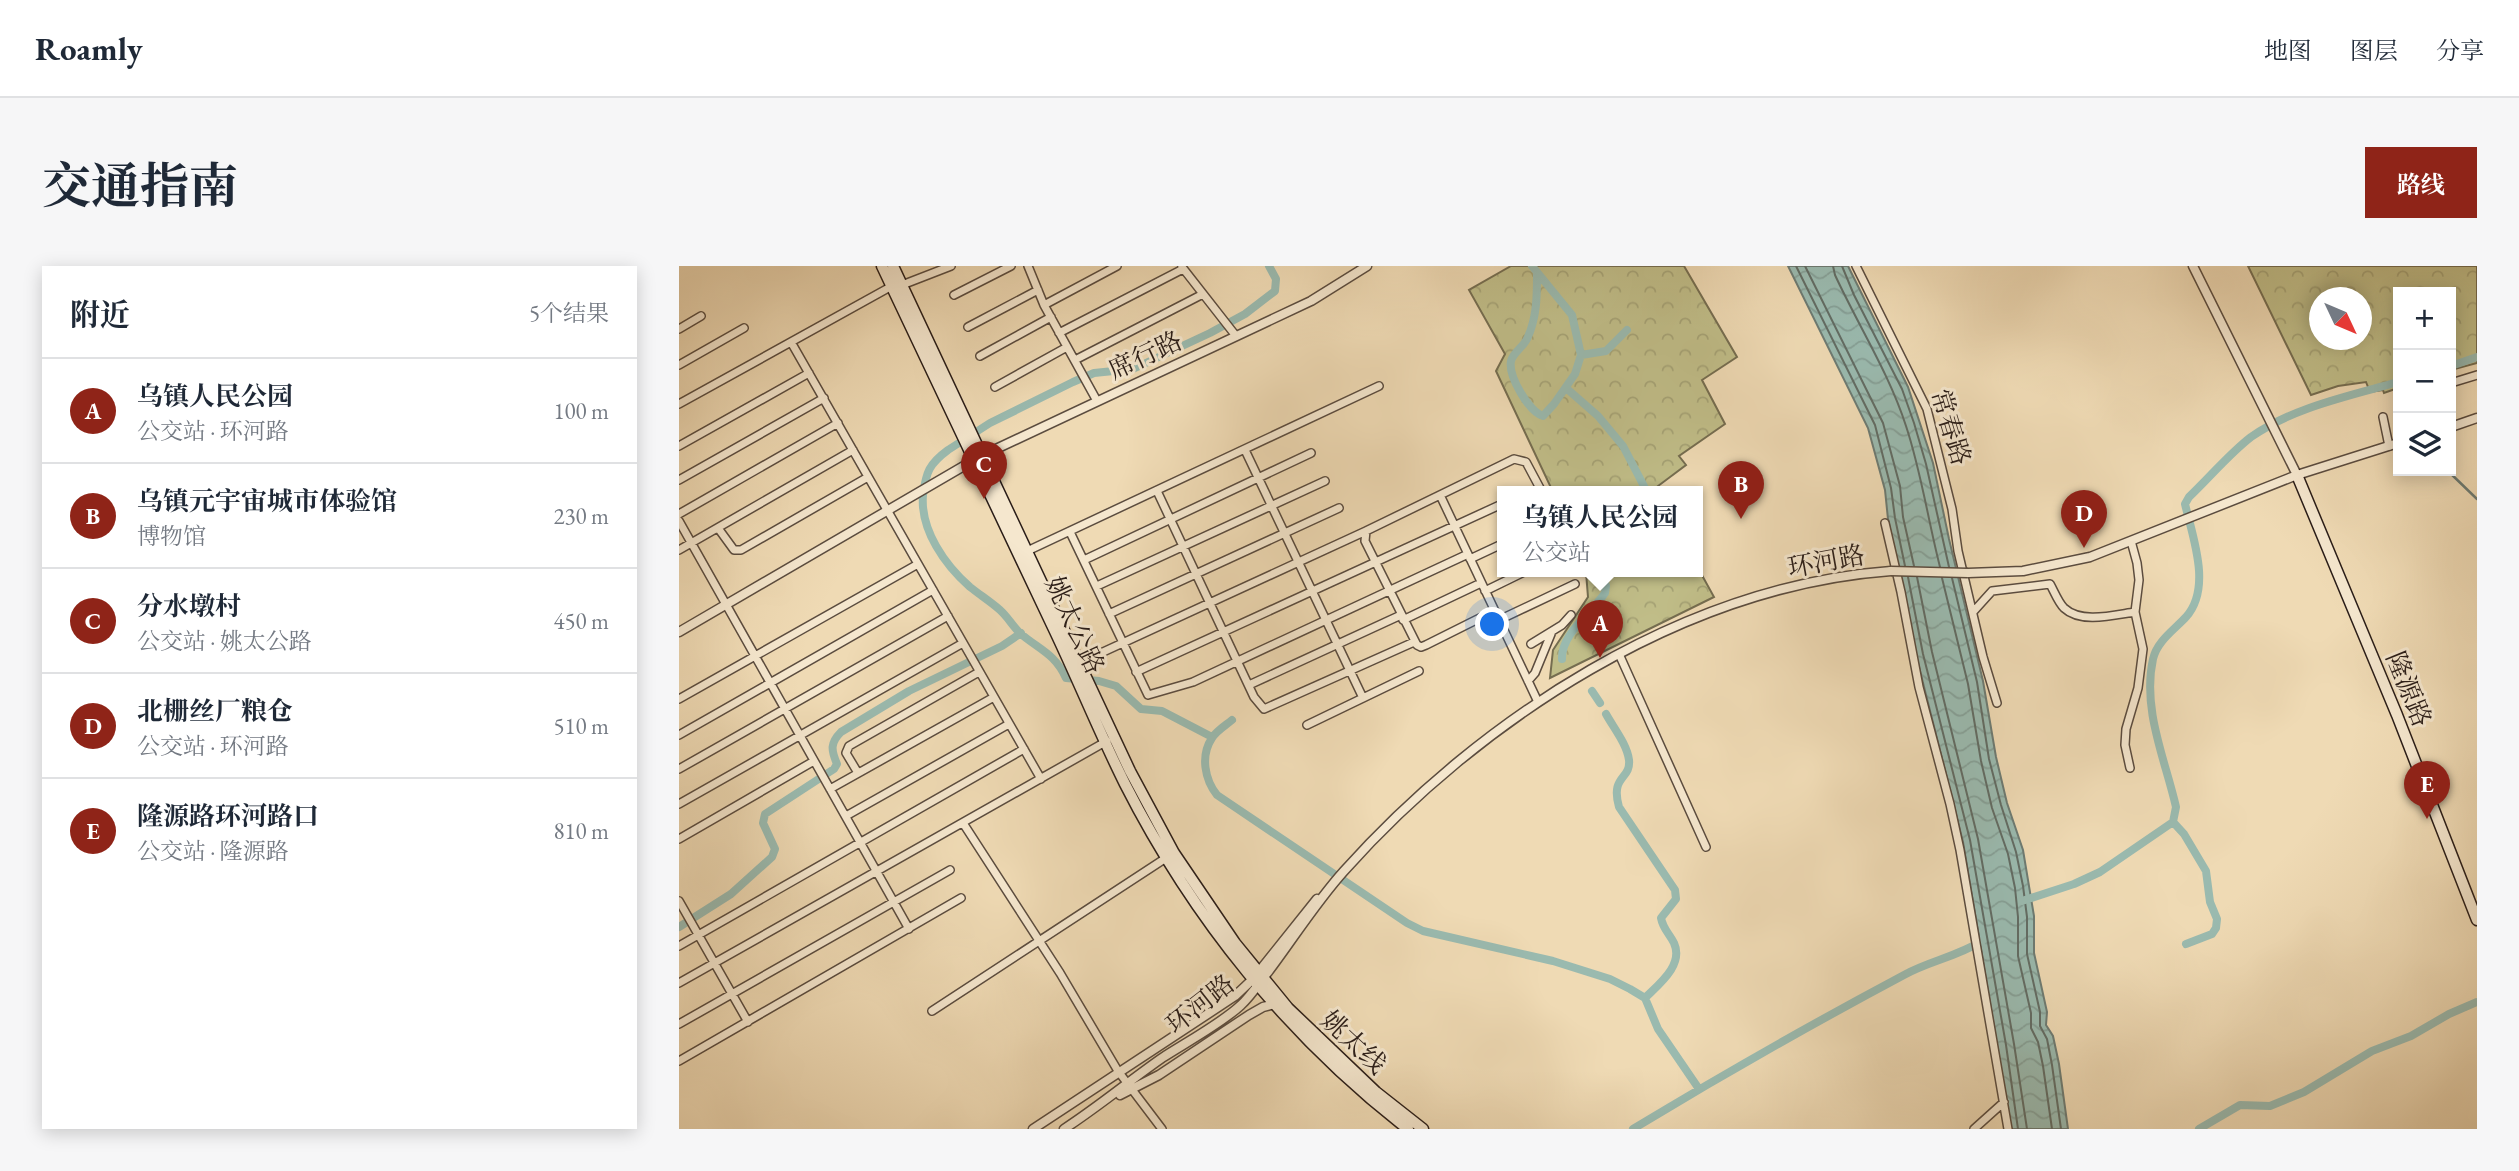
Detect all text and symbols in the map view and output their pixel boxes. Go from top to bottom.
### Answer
text: Roamly [35,27,143,70]
text: 地图 [2264,35,2312,66]
text: 图层 [2350,35,2398,66]
text: 分享 [2436,35,2484,66]
button: 路线 [2365,147,2477,218]
text: 交通指南 [42,154,238,218]
north arrow [2309,287,2372,350]
map controls [2393,287,2456,476]
button: + [2393,287,2456,350]
text: 附近 [70,295,130,334]
text: 5个结果 [529,298,609,328]
street label: 席行路 [1102,323,1188,387]
button: − [2393,350,2456,413]
text: 乌镇人民公园 [137,379,293,413]
street label: 常春路 [1923,385,1979,469]
text: A [85,396,101,426]
text: 100 m [553,396,609,426]
button: layers [2393,413,2456,476]
text: 公交站 · 环河路 [137,416,289,446]
pin: C [961,441,1007,499]
pin: B [1718,461,1764,519]
text: 乌镇元宇宙城市体验馆 [137,484,397,518]
popup [1497,486,1703,577]
pin: D [2061,490,2107,548]
text: 乌镇人民公园 [1522,500,1678,534]
text: B [86,501,100,531]
text: 230 m [553,501,609,531]
text: 博物馆 [137,521,206,551]
text: 公交站 [1522,537,1591,567]
street label: 环河路 [1785,537,1867,585]
street label: 姚太公路 [1038,571,1112,679]
text: 分水墩村 [137,589,241,623]
pin: A [1577,600,1623,658]
text: C [85,606,101,636]
text: 450 m [553,606,609,636]
your location [1475,607,1509,641]
text: 公交站 · 姚太公路 [137,626,312,656]
street label: 隆源路 [2379,646,2439,732]
text: 北栅丝厂粮仓 [137,694,293,728]
text: D [84,711,102,741]
text: 510 m [553,711,609,741]
text: 公交站 · 环河路 [137,731,289,761]
pin: E [2404,761,2450,819]
text: 隆源路环河路口 [137,799,319,833]
text: E [86,816,100,846]
text: 810 m [553,816,609,846]
text: 公交站 · 隆源路 [137,836,289,866]
street label: 环河路 [1159,967,1241,1041]
street label: 姚太线 [1314,1003,1394,1081]

